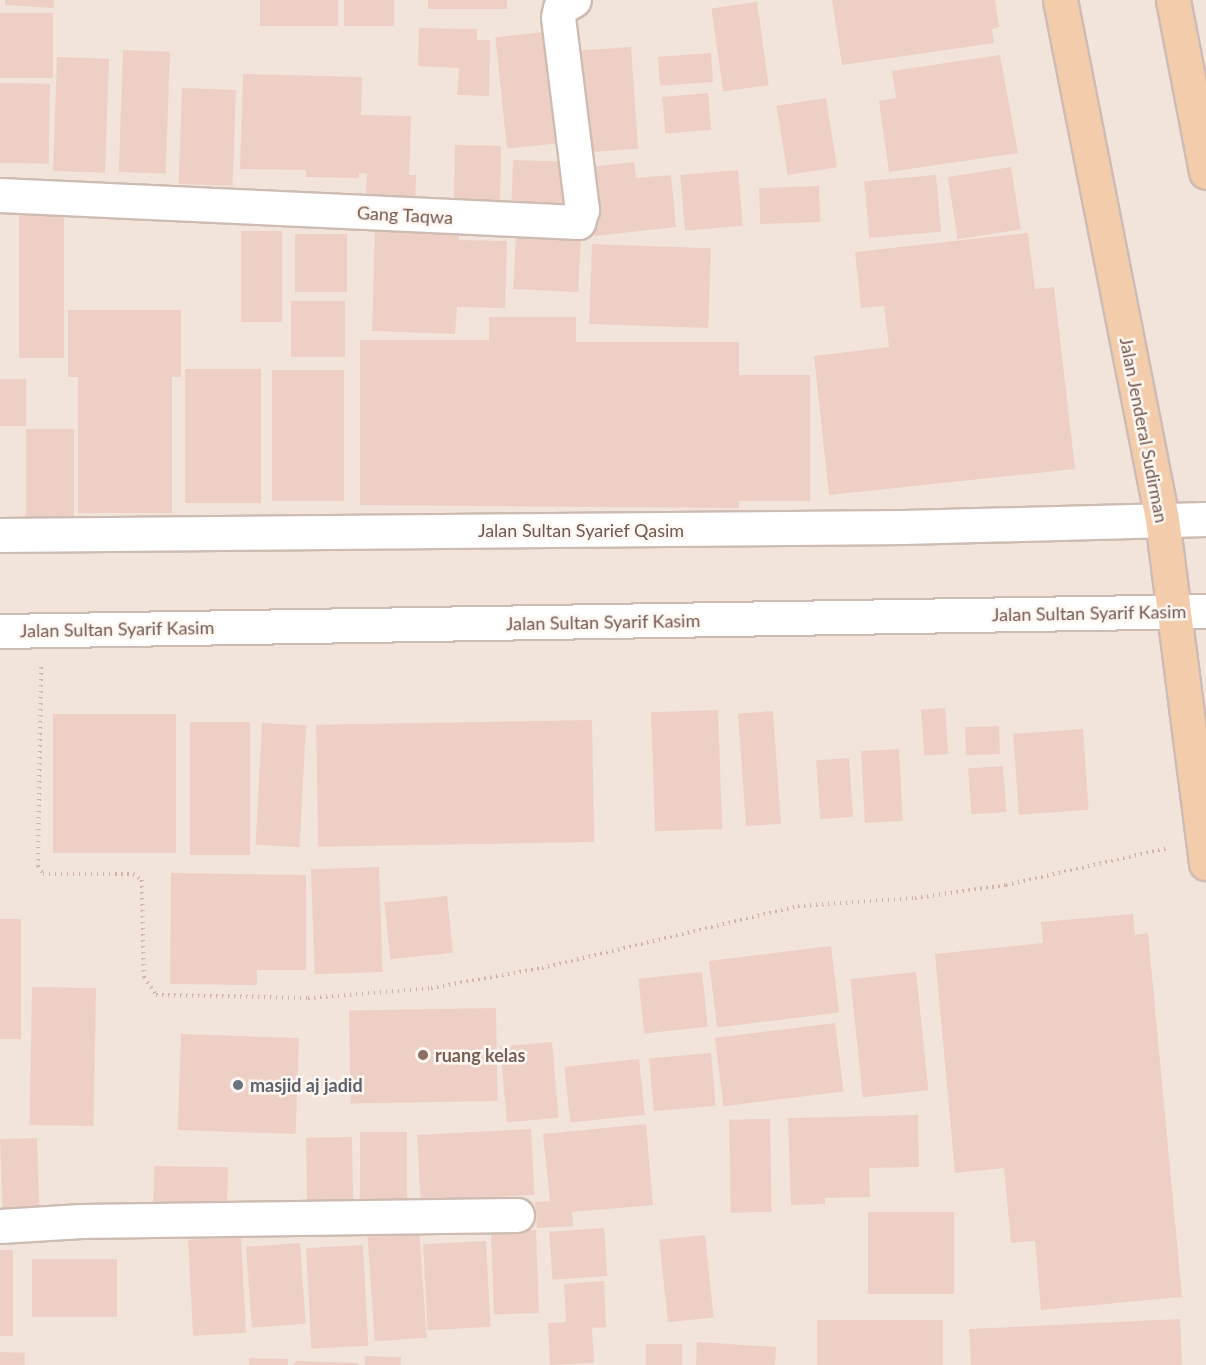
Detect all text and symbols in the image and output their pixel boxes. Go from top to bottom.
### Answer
street label: Gang Taqwa [356,202,454,228]
street label: Jalan Jenderal Sudirman [1115,335,1173,525]
street label: Jalan Sultan Syarief Qasim [478,519,684,541]
street label: Jalan Sultan Syarif Kasim [991,601,1187,625]
street label: Jalan Sultan Syarif Kasim [505,610,701,634]
street label: Jalan Sultan Syarif Kasim [19,617,215,641]
place label: ruang kelas [435,1044,525,1066]
marker: ruang kelas [416,1048,430,1062]
place label: masjid aj jadid [250,1074,363,1096]
marker: masjid aj jadid [231,1078,245,1092]

